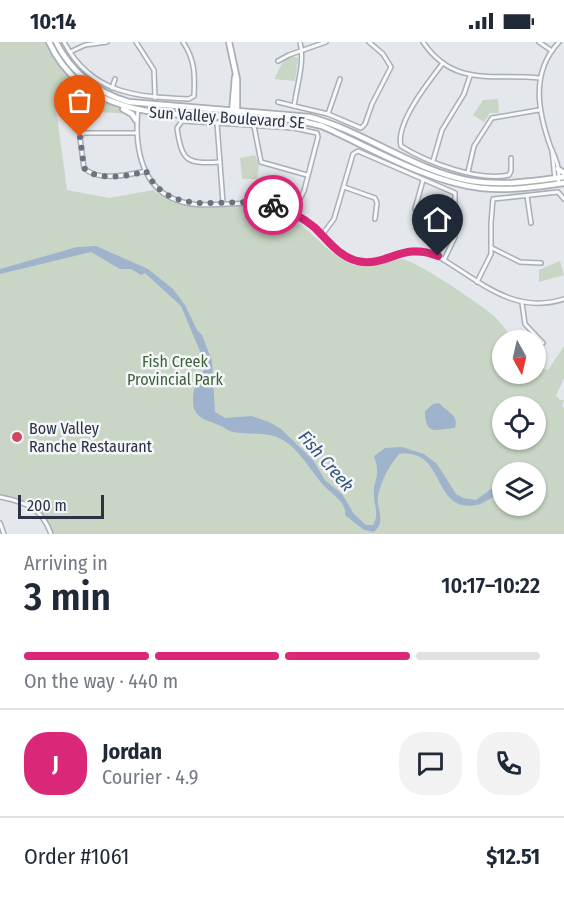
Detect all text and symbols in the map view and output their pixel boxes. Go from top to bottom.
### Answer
text: 10:14 [30,8,76,35]
pin [54,75,105,137]
icon: bag [63,84,96,117]
street label: Sun Valley Boulevard SE [149,103,305,132]
courier [243,175,303,235]
icon: bike [257,189,290,222]
pin [412,194,463,256]
icon: home [421,203,454,236]
north arrow [492,330,546,384]
map controls [492,330,546,516]
park label: Fish Creek Provincial Park [127,352,224,389]
button: locate [492,396,546,450]
place label: Bow Valley Ranche Restaurant [29,419,153,456]
water label: Fish Creek [294,426,358,496]
marker: Bow Valley Ranche Restaurant [10,430,24,444]
button: layers [492,462,546,516]
scale bar [18,492,104,520]
text: 200 m [27,496,67,515]
text: Arriving in [24,551,108,575]
text: 10:17–10:22 [441,572,540,599]
text: 3 min [24,574,111,620]
text: On the way · 440 m [24,669,178,693]
button: chat [399,732,462,795]
button: phone [477,732,540,795]
text: Jordan [102,738,162,765]
text: J [52,750,59,777]
text: Courier · 4.9 [102,765,198,789]
text: Order #1061 [24,843,129,870]
text: $12.51 [486,843,540,870]

